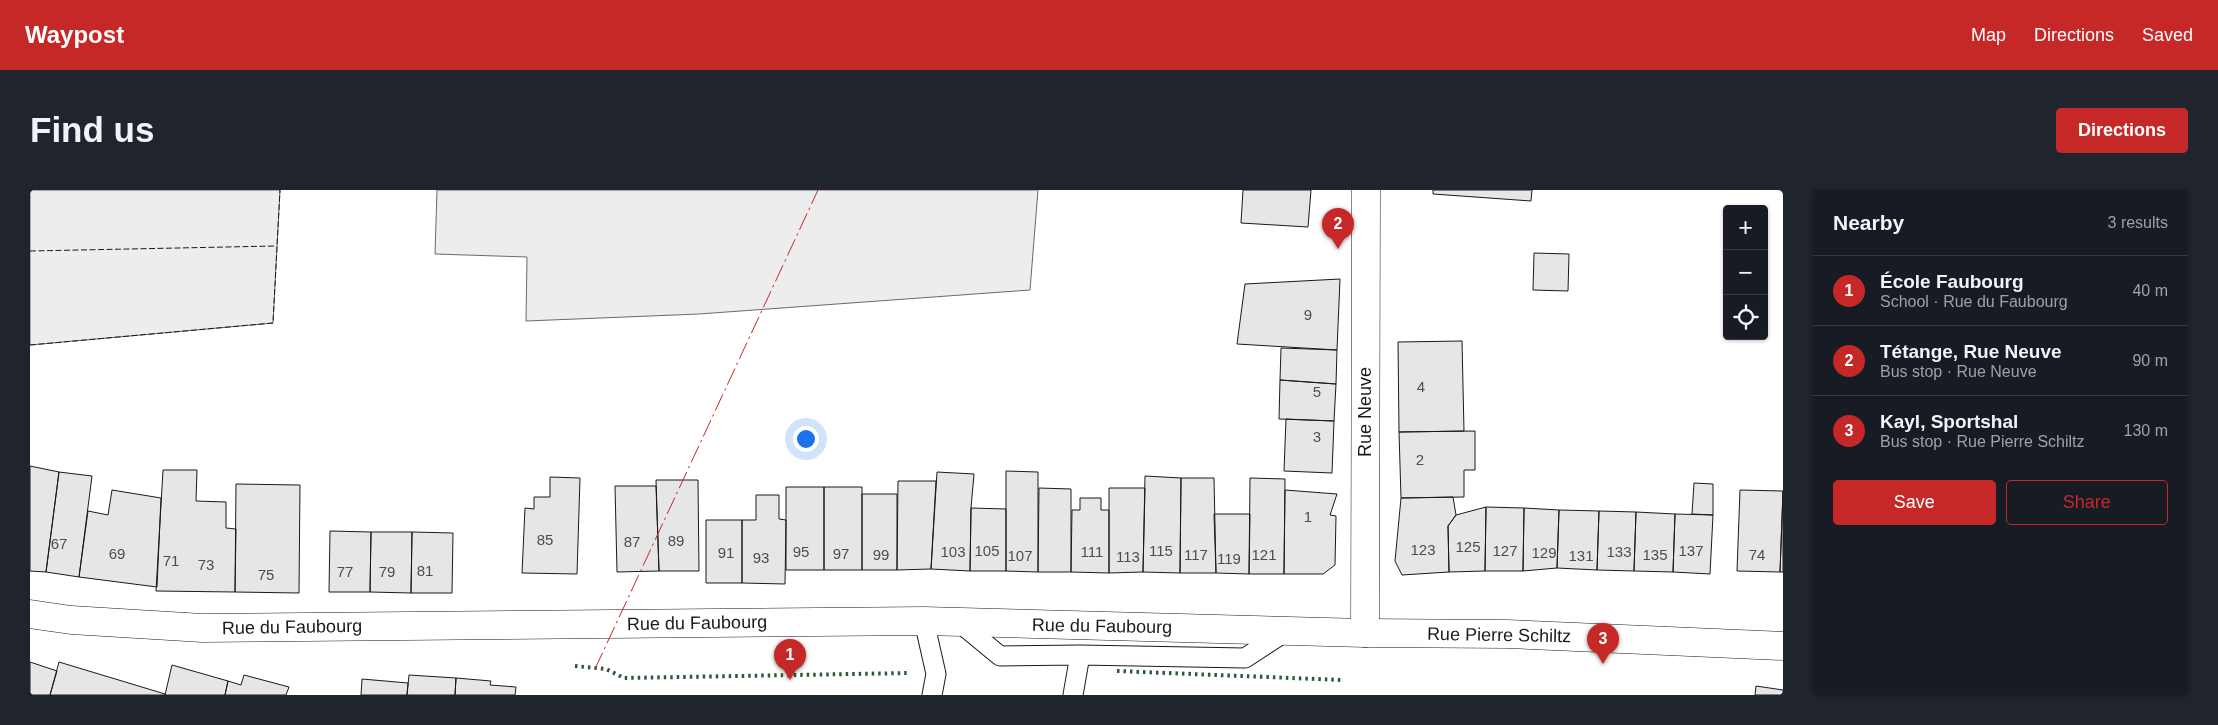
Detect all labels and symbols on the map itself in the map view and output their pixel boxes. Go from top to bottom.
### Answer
pin: 2 [1322,208,1354,249]
house number: 9 [1304,306,1312,323]
street label: Rue Neuve [1355,367,1375,457]
house number: 4 [1417,378,1425,395]
house number: 5 [1313,383,1321,400]
your location [793,426,819,452]
house number: 3 [1313,428,1321,445]
house number: 2 [1416,451,1424,468]
house number: 1 [1304,508,1312,525]
house number: 85 [537,531,553,548]
house number: 89 [668,532,684,549]
house number: 87 [624,533,640,550]
house number: 67 [51,535,67,552]
house number: 125 [1455,538,1481,555]
house number: 123 [1410,541,1436,558]
house number: 105 [974,542,1000,559]
house number: 115 [1149,542,1173,559]
house number: 127 [1492,542,1518,559]
house number: 137 [1678,542,1704,559]
house number: 95 [793,543,809,560]
house number: 103 [940,543,966,560]
house number: 111 [1081,543,1103,560]
house number: 133 [1606,543,1632,560]
house number: 91 [718,544,734,561]
house number: 129 [1531,544,1557,561]
house number: 69 [109,545,125,562]
house number: 97 [833,545,849,562]
house number: 99 [873,546,889,563]
house number: 117 [1184,546,1208,563]
house number: 121 [1251,546,1277,563]
house number: 135 [1642,546,1668,563]
house number: 74 [1749,546,1765,563]
house number: 107 [1007,547,1033,564]
house number: 131 [1568,547,1594,564]
house number: 113 [1116,548,1140,565]
house number: 93 [753,549,769,566]
house number: 119 [1217,550,1241,567]
house number: 71 [163,552,179,569]
house number: 73 [198,556,214,573]
house number: 81 [417,562,433,579]
house number: 77 [337,563,353,580]
house number: 79 [379,563,395,580]
house number: 75 [258,566,274,583]
street label: Rue du Faubourg [627,612,767,634]
street label: Rue du Faubourg [1032,615,1172,637]
street label: Rue du Faubourg [222,616,362,638]
pin: 3 [1587,623,1619,664]
street label: Rue Pierre Schiltz [1427,624,1571,646]
pin: 1 [774,639,806,680]

